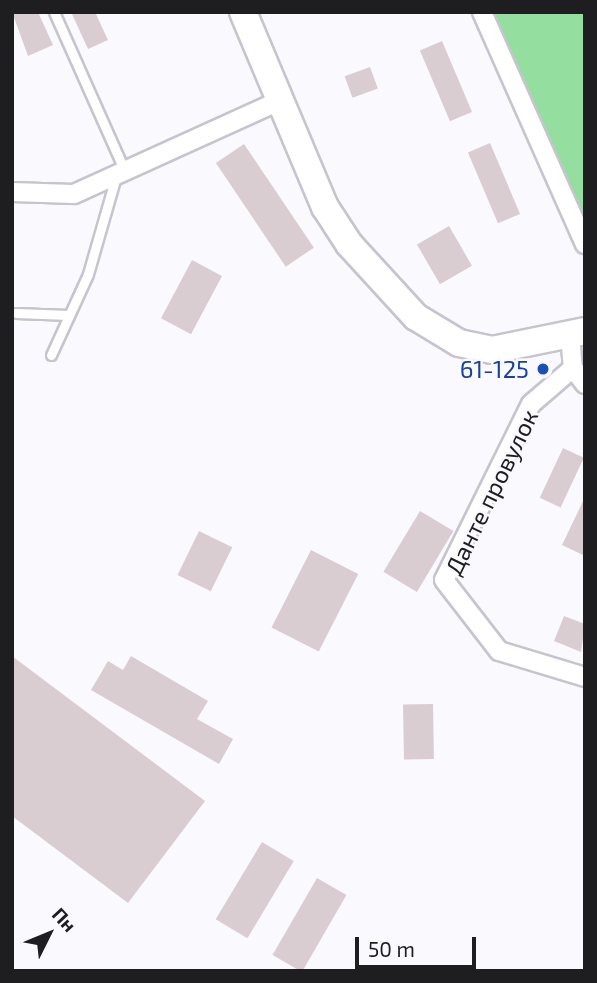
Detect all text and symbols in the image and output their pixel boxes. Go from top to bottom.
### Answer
place label: 61-125 [460,355,529,383]
marker: 61-125 [535,361,551,377]
street label: Данте провулок [439,405,543,579]
north arrow [14,899,84,969]
text: Пн [48,902,82,936]
scale bar [359,923,480,967]
text: 50 m [368,936,415,961]

